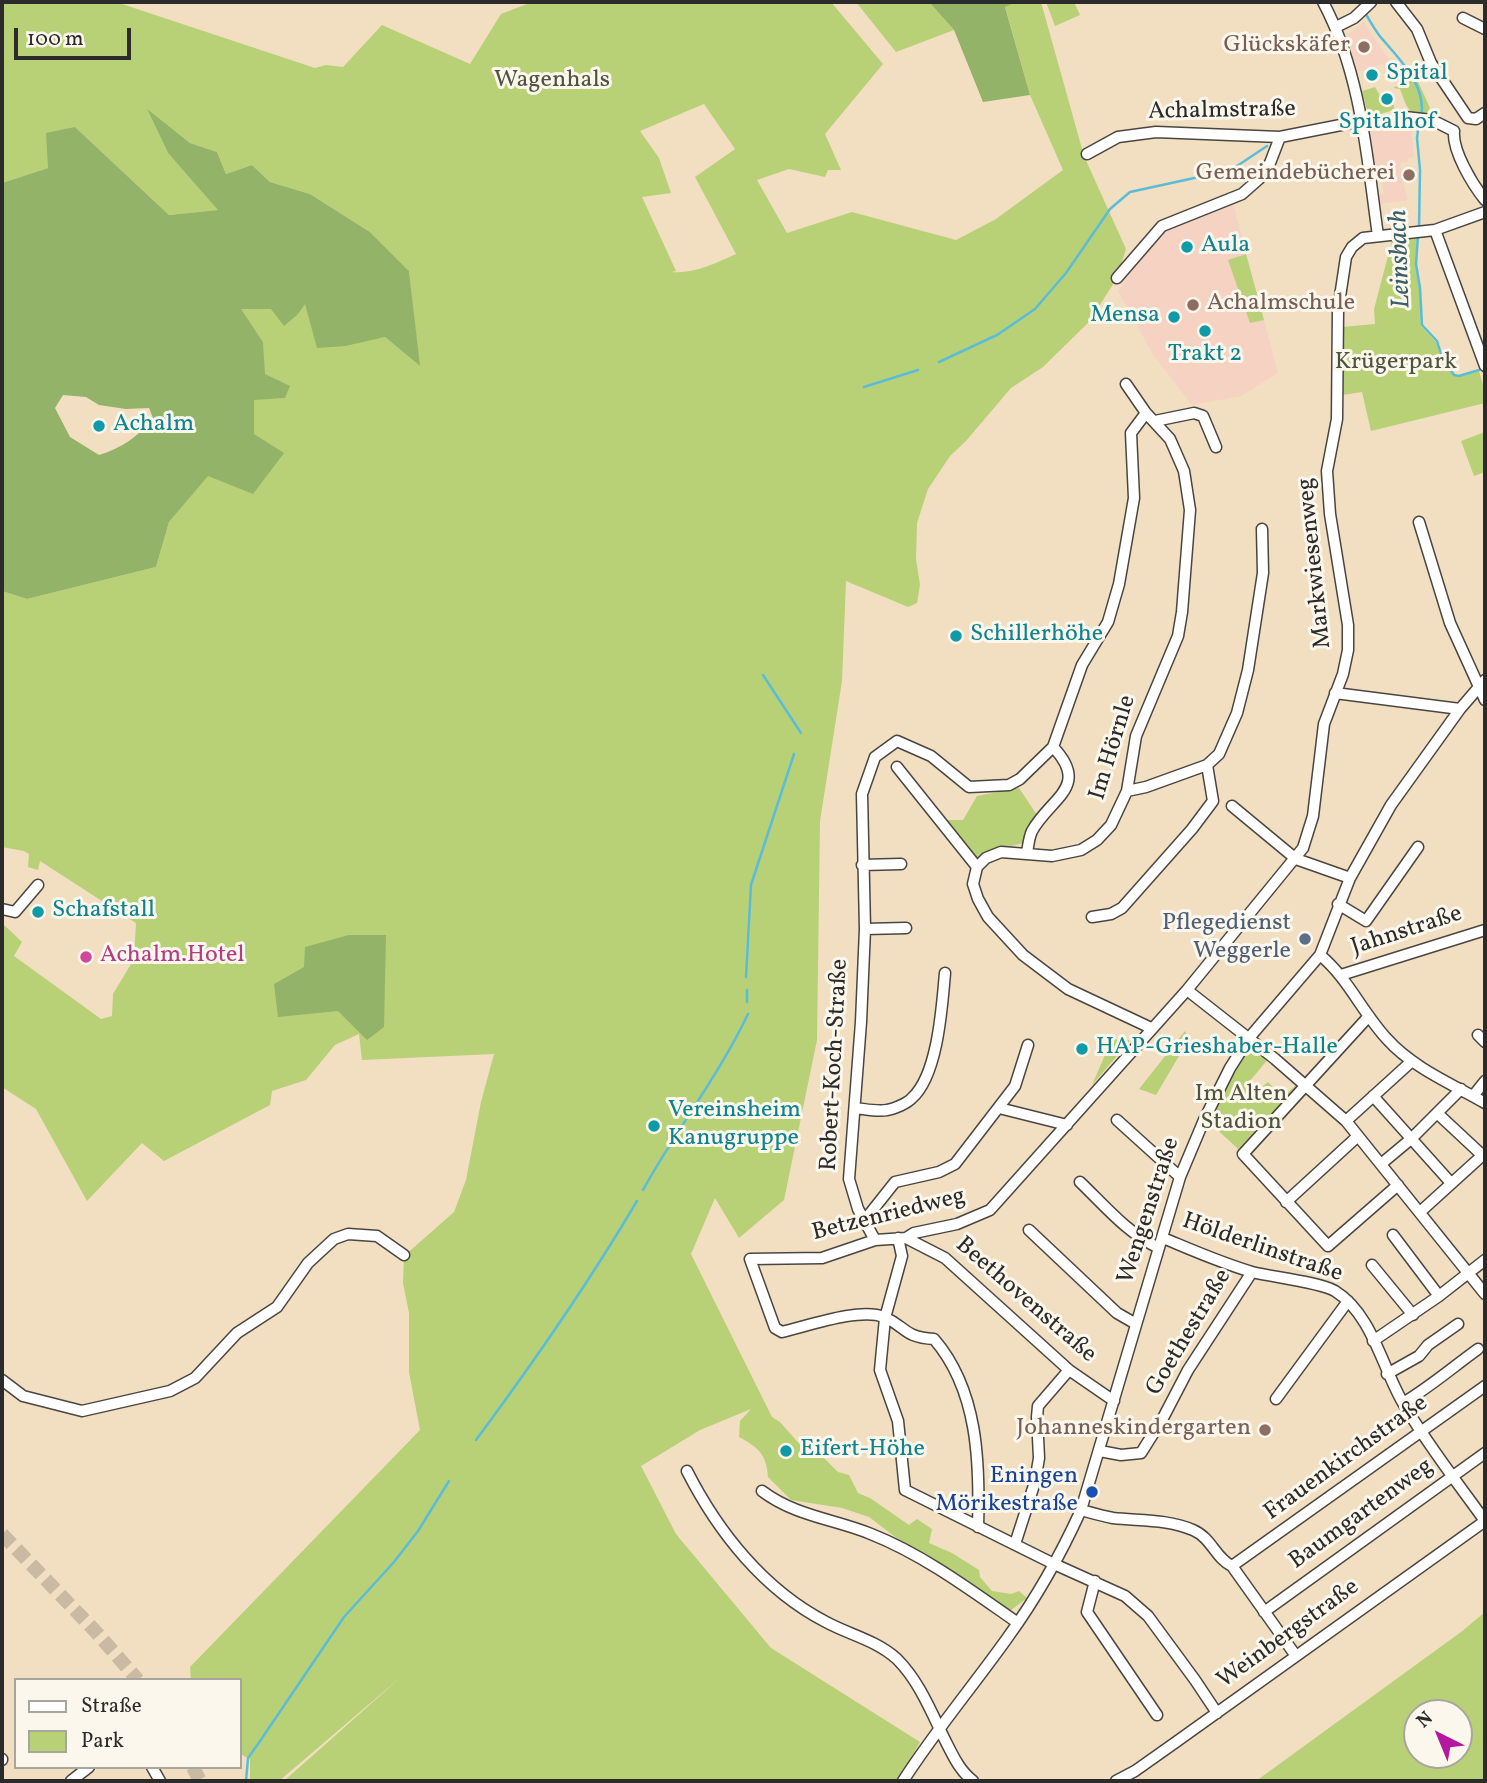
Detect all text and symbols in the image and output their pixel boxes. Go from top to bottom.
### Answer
scale bar [18,14,135,58]
text: 100 m [27,25,84,54]
place label: Glückskäfer [1224,33,1350,61]
marker: Glückskäfer [1356,39,1372,55]
place label: Spital [1386,61,1448,89]
marker: Spital [1364,67,1380,83]
park label: Wagenhals [494,68,610,96]
marker: Spitalhof [1379,91,1395,107]
street label: Achalmstraße [1148,96,1296,128]
place label: Spitalhof [1338,110,1436,138]
place label: Gemeindebücherei [1196,161,1395,189]
marker: Gemeindebücherei [1401,167,1417,183]
water label: Leinsbach [1385,209,1419,309]
place label: Aula [1201,233,1250,261]
marker: Aula [1179,239,1195,255]
place label: Achalmschule [1207,291,1355,319]
marker: Achalmschule [1185,297,1201,313]
place label: Mensa [1090,303,1160,331]
marker: Mensa [1166,309,1182,325]
marker: Trakt 2 [1197,323,1213,339]
place label: Trakt 2 [1168,342,1242,370]
park label: Krügerpark [1335,350,1457,378]
place label: Achalm [113,412,194,440]
marker: Achalm [91,418,107,434]
street label: Markwiesenweg [1293,476,1339,650]
place label: Schillerhöhe [970,622,1103,650]
marker: Schillerhöhe [948,628,964,644]
street label: Im Hörnle [1084,692,1144,804]
place label: Schafstall [52,898,155,926]
street label: Jahnstraße [1348,901,1466,963]
marker: Schafstall [30,904,46,920]
place label: Pflegedienst Weggerle [1162,911,1291,967]
marker: Pflegedienst Weggerle [1297,931,1313,947]
place label: Achalm.Hotel [100,943,244,971]
marker: Achalm.Hotel [78,949,94,965]
street label: Robert-Koch-Straße [816,958,856,1172]
place label: HAP-Grieshaber-Halle [1096,1035,1338,1063]
marker: HAP-Grieshaber-Halle [1074,1041,1090,1057]
park label: Im Alten Stadion [1195,1082,1287,1138]
place label: Vereinsheim Kanugruppe [668,1098,801,1154]
marker: Vereinsheim Kanugruppe [646,1118,662,1134]
street label: Wengenstraße [1113,1134,1187,1288]
street label: Betzenriedweg [810,1183,968,1249]
street label: Hölderlinstraße [1178,1208,1346,1290]
street label: Beethovenstraße [949,1232,1101,1370]
street label: Goethestraße [1141,1265,1239,1401]
street label: Frauenkirchstraße [1260,1390,1434,1528]
place label: Johanneskindergarten [1016,1416,1251,1444]
marker: Johanneskindergarten [1257,1422,1273,1438]
place label: Eifert-Höhe [800,1437,925,1465]
marker: Eifert-Höhe [778,1443,794,1459]
street label: Baumgartenweg [1284,1453,1440,1577]
place label: Eningen Mörikestraße [936,1464,1078,1520]
marker: Eningen Mörikestraße [1084,1484,1100,1500]
street label: Weinbergstraße [1212,1574,1366,1696]
legend [14,1678,242,1769]
text: Straße [81,1692,142,1721]
north arrow [1403,1699,1473,1769]
text: N [1411,1706,1439,1734]
text: Park [81,1727,124,1756]

